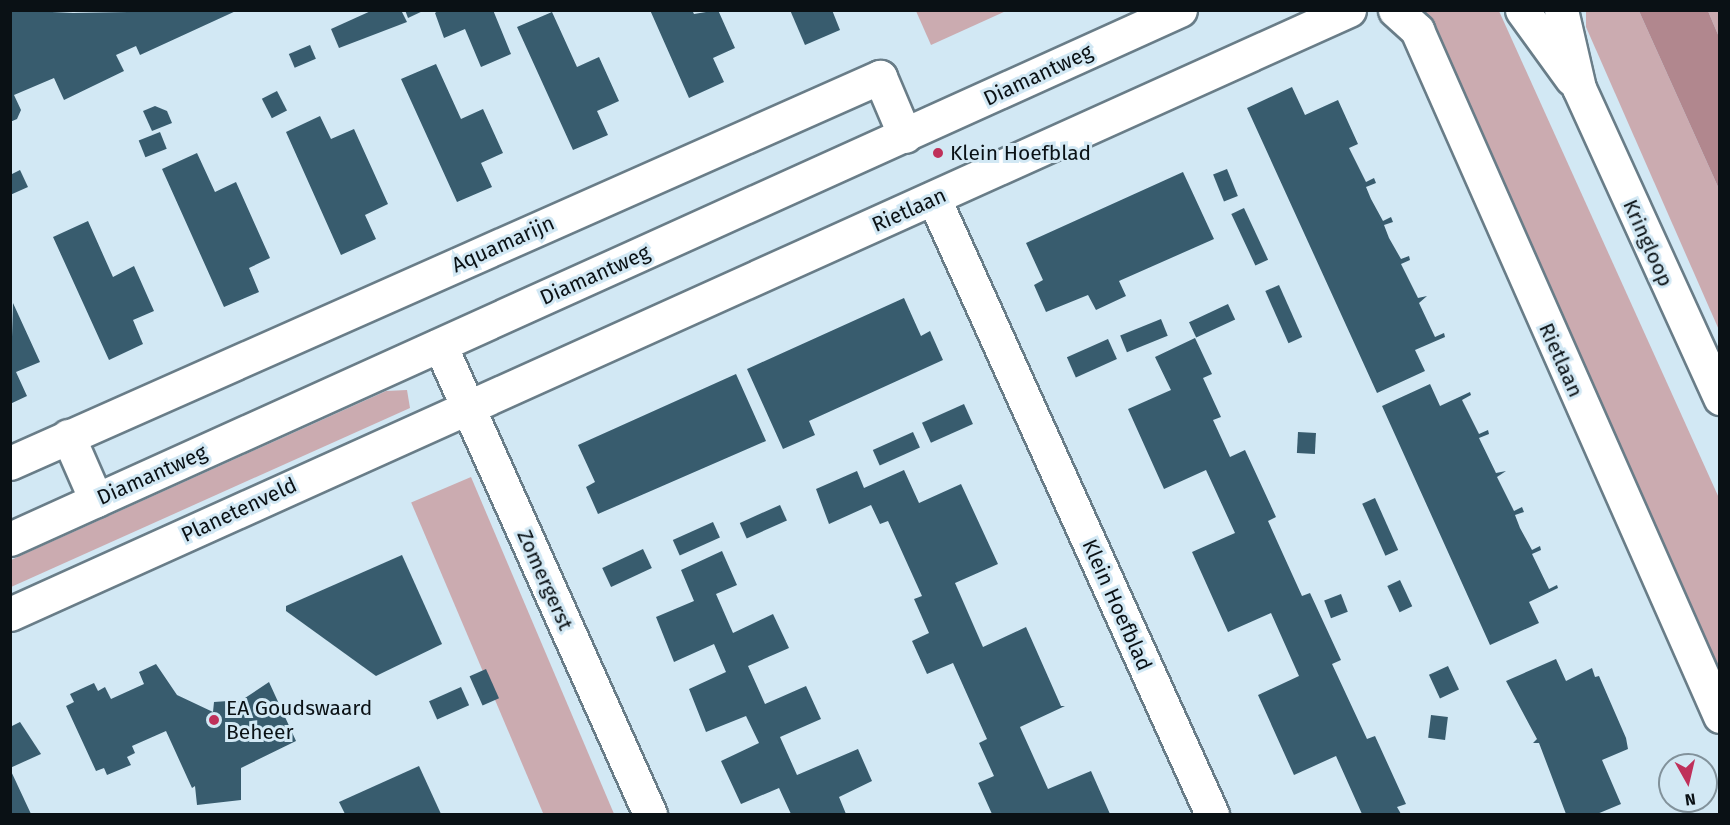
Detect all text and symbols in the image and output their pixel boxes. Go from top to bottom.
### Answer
street label: Diamantweg [979,39,1097,111]
place label: Klein Hoefblad [950,140,1091,166]
marker: Klein Hoefblad [931,146,945,160]
street label: Rietlaan [868,183,950,237]
street label: Kringloop [1618,196,1678,290]
street label: Aquamarijn [448,210,558,278]
street label: Diamantweg [536,240,654,310]
street label: Rietlaan [1534,319,1588,401]
street label: Diamantweg [93,440,211,510]
street label: Planetenveld [177,472,301,548]
street label: Zomergerst [512,526,578,634]
street label: Klein Hoefblad [1077,535,1157,675]
place label: EA Goudswaard Beheer [226,695,372,745]
marker: EA Goudswaard Beheer [207,713,221,727]
north arrow [1658,753,1718,813]
text: N [1684,789,1697,809]

